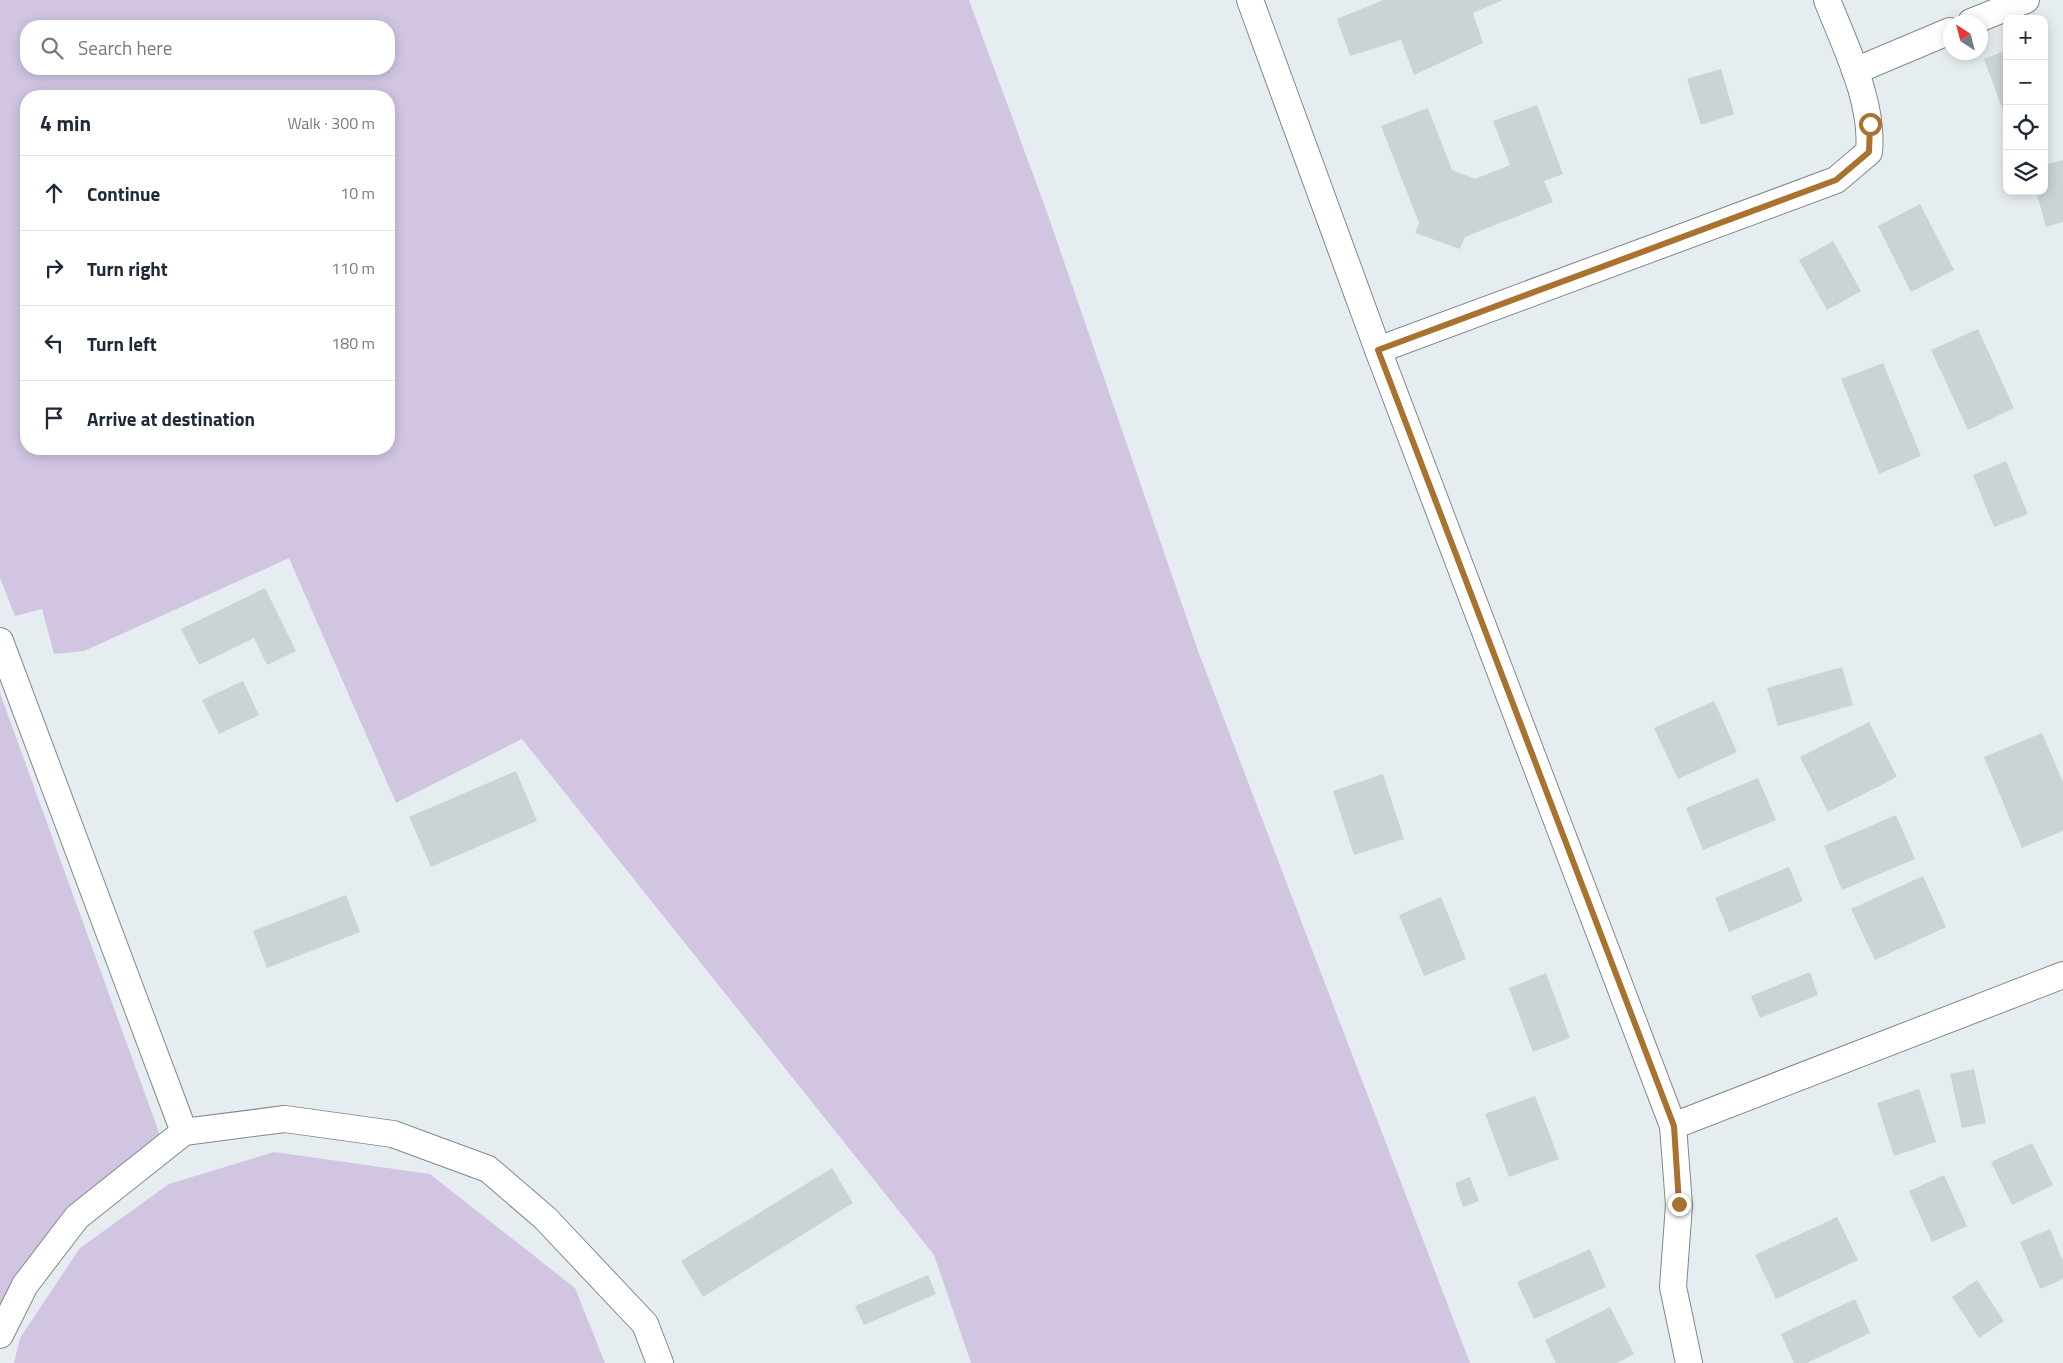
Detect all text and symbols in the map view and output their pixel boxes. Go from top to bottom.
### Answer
north arrow [1943,15,1988,60]
map controls [2003,15,2048,195]
button: + [2003,15,2048,60]
search box [20,20,395,75]
text: Search here [78,33,172,62]
icon: search [38,34,66,62]
button: − [2003,60,2048,105]
button: locate [2003,105,2048,150]
text: 4 min [40,107,91,139]
text: Walk · 300 m [287,111,375,135]
route start [1859,113,1882,136]
button: layers [2003,150,2048,195]
icon: ahead [40,179,68,207]
text: Continue [87,179,160,208]
text: 10 m [340,181,375,205]
icon: right [40,254,68,282]
text: Turn right [87,254,168,283]
text: 110 m [331,256,375,280]
icon: left [40,329,68,357]
text: Turn left [87,329,157,358]
text: 180 m [331,331,375,355]
icon: arrive [40,404,68,432]
text: Arrive at destination [87,404,255,433]
route end [1668,1193,1691,1216]

